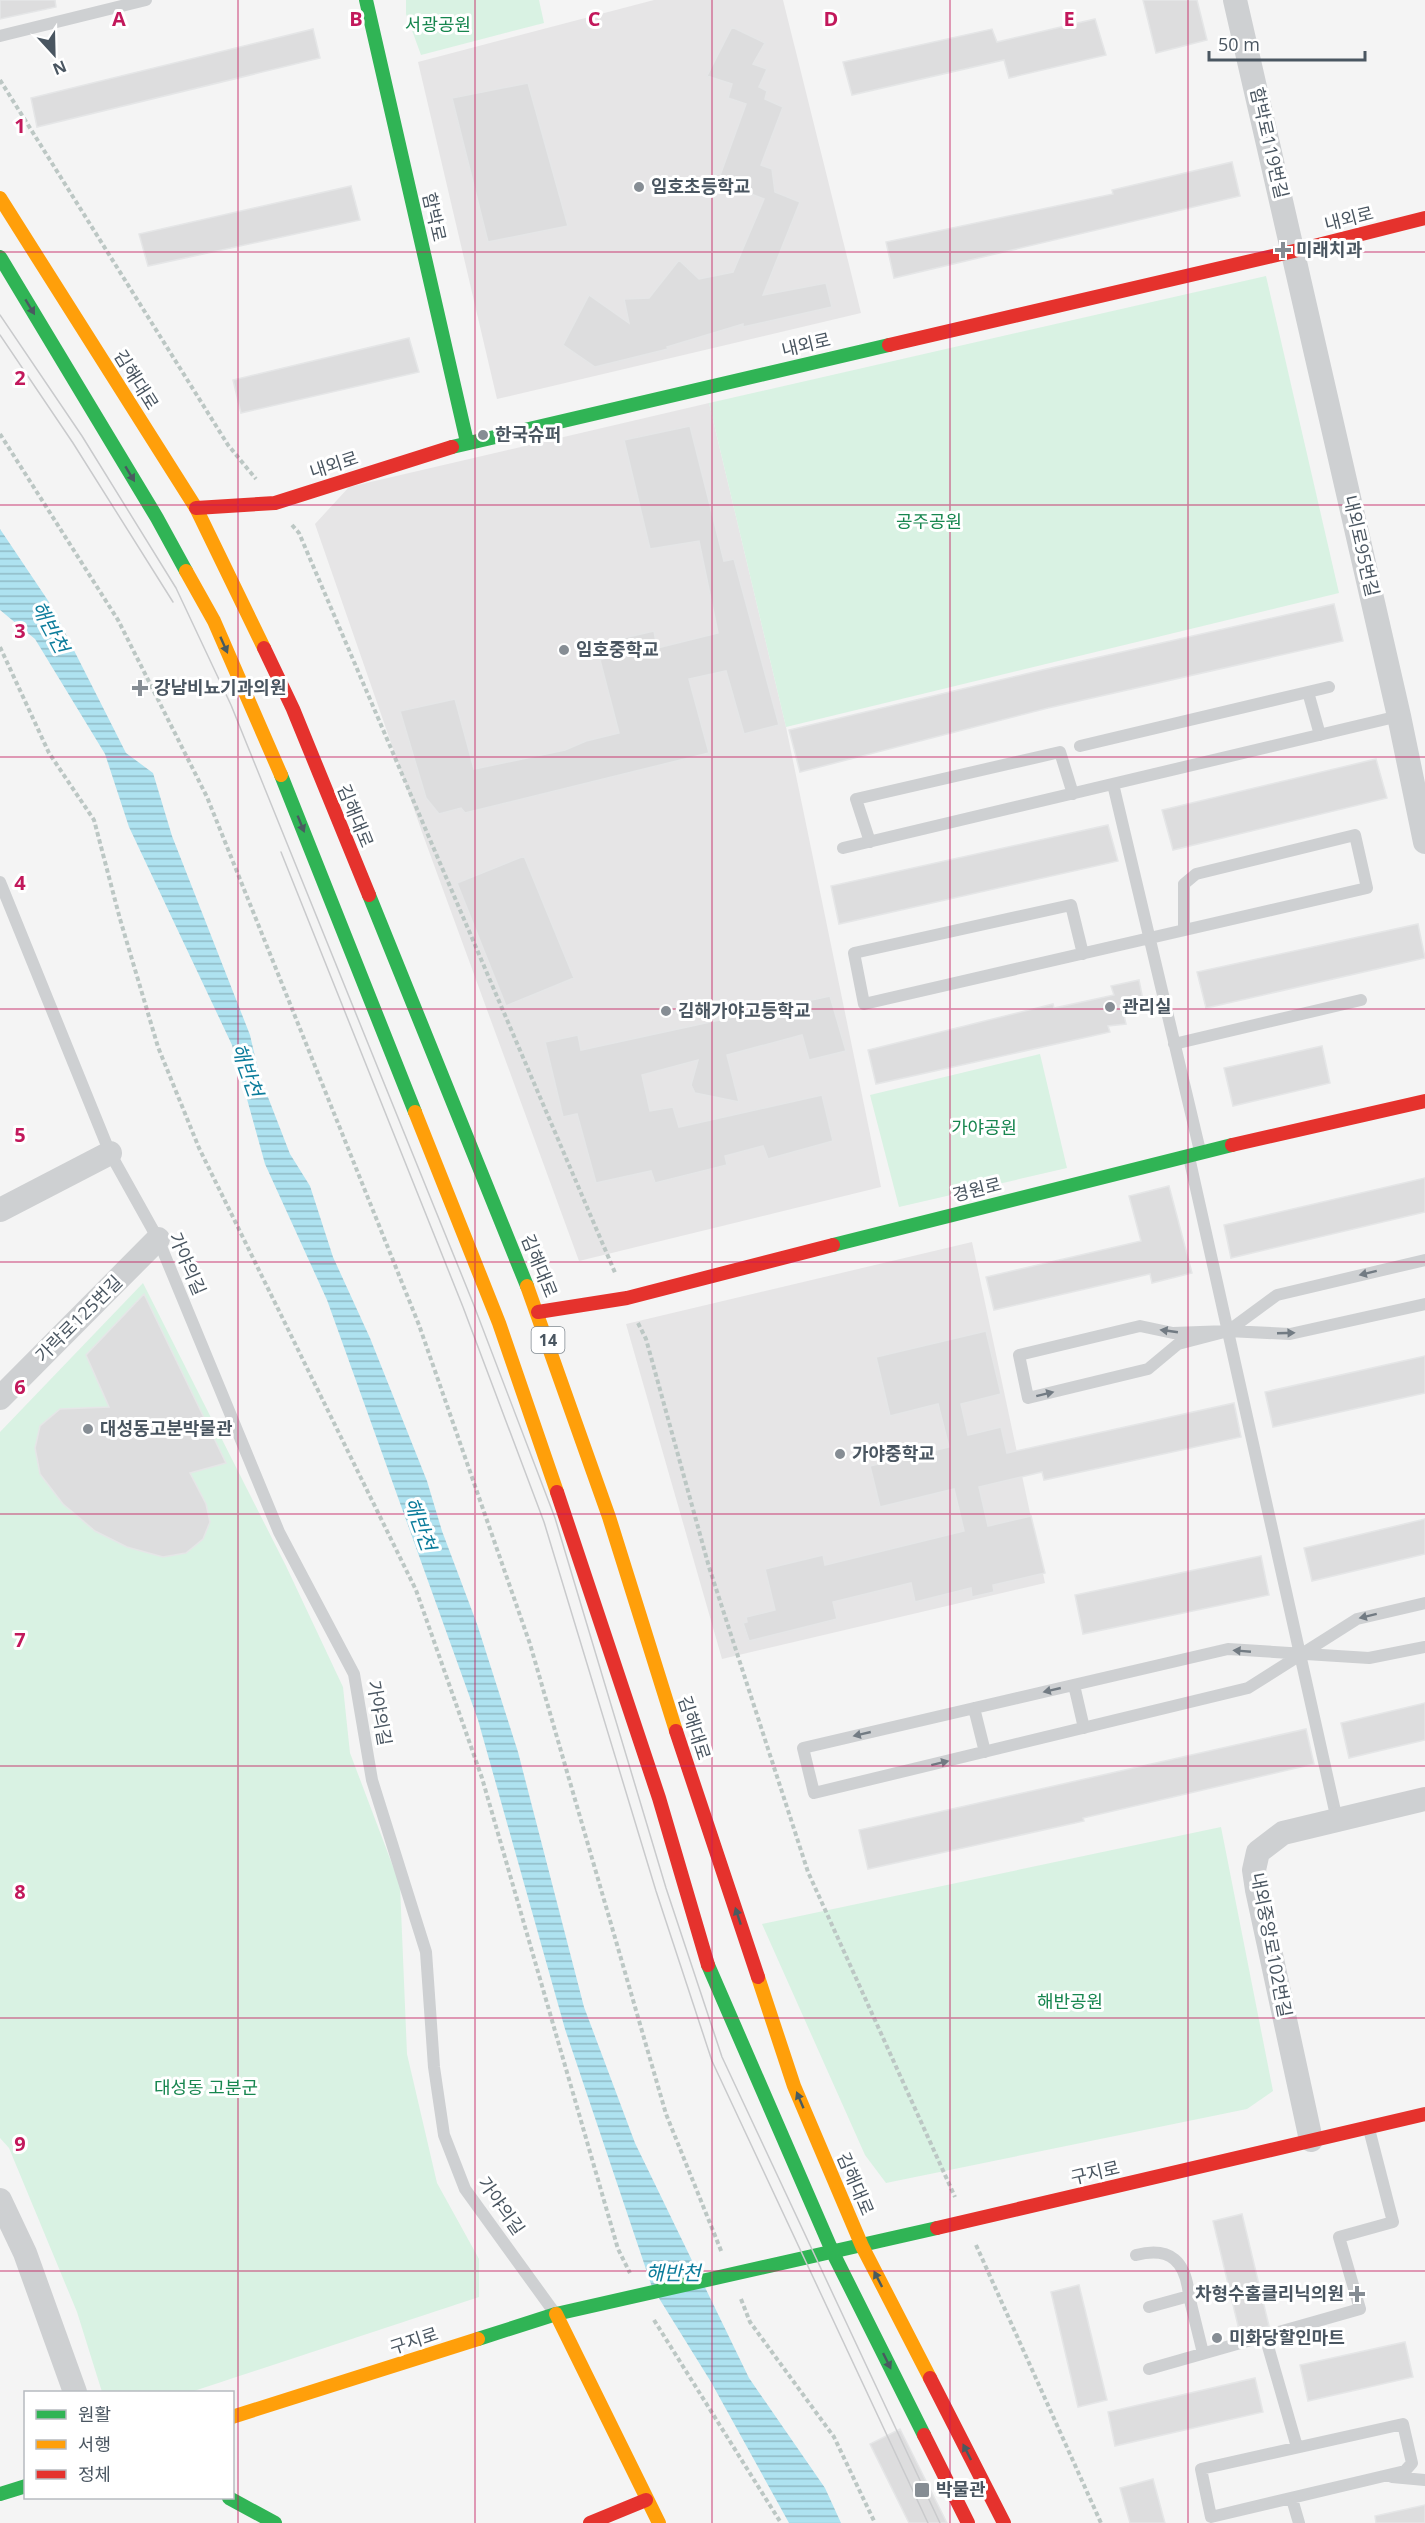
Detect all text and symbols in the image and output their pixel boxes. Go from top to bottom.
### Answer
text: A [112,5,126,32]
text: B [349,5,363,32]
text: C [588,5,601,32]
text: D [824,5,838,32]
text: E [1063,5,1075,32]
park label: 서광공원 [405,12,471,36]
north arrow [24,24,84,84]
scale bar [1209,24,1365,62]
text: 50 m [1218,32,1260,56]
text: N [49,55,70,81]
street label: 함박로119번길 [1245,85,1294,201]
text: 1 [14,112,26,139]
place label: 임호초등학교 [651,174,750,198]
marker: 임호초등학교 [632,180,646,194]
street label: 함박로 [418,190,452,244]
street label: 내외로 [1322,200,1376,236]
place label: 미래치과 [1296,237,1363,261]
marker: 미래치과 [1274,241,1292,259]
one-way arrow [25,299,36,315]
street label: 내외로 [779,327,833,361]
street label: 김해대로 [109,345,165,414]
text: 2 [14,364,26,391]
place label: 한국슈퍼 [495,422,561,446]
marker: 한국슈퍼 [476,428,490,442]
street label: 내외로 [306,445,361,483]
one-way arrow [125,466,136,482]
street label: 내외로95번길 [1339,493,1385,599]
park label: 공주공원 [896,509,962,533]
water label: 해반천 [26,596,77,660]
text: 3 [14,617,26,644]
one-way arrow [220,637,229,654]
place label: 임호중학교 [576,637,659,661]
marker: 임호중학교 [557,643,571,657]
place label: 강남비뇨기과의원 [154,675,286,699]
marker: 강남비뇨기과의원 [131,679,149,697]
street label: 김해대로 [332,780,379,851]
one-way arrow [296,816,306,834]
text: 4 [14,869,26,896]
place label: 관리실 [1122,994,1172,1018]
place label: 김해가야고등학교 [678,998,810,1022]
marker: 관리실 [1103,1000,1117,1014]
marker: 김해가야고등학교 [659,1004,673,1018]
water label: 해반천 [225,1039,270,1103]
park label: 가야공원 [951,1115,1017,1139]
text: 5 [14,1121,26,1148]
street label: 경원로 [950,1171,1004,1207]
street label: 가야의길 [164,1228,212,1299]
street label: 김해대로 [516,1230,563,1301]
one-way arrow [1359,1269,1377,1279]
street label: 가락로125번길 [30,1270,127,1367]
road number: 14 [532,1327,564,1353]
one-way arrow [1160,1327,1179,1336]
one-way arrow [1276,1329,1295,1338]
text: 6 [14,1373,26,1400]
one-way arrow [1036,1389,1054,1399]
place label: 대성동고분박물관 [100,1416,233,1440]
marker: 대성동고분박물관 [81,1422,95,1436]
place label: 가야중학교 [852,1441,935,1465]
marker: 가야중학교 [833,1447,847,1461]
water label: 해반천 [398,1493,443,1557]
one-way arrow [1359,1612,1377,1622]
text: 7 [14,1626,26,1653]
one-way arrow [1232,1646,1251,1655]
street label: 가야의길 [362,1678,398,1748]
one-way arrow [1042,1686,1061,1696]
street label: 김해대로 [673,1692,717,1763]
one-way arrow [853,1730,871,1740]
one-way arrow [931,1757,949,1767]
street label: 내외중앙로102번길 [1246,1870,1298,2019]
text: 8 [14,1878,26,1905]
one-way arrow [732,1907,742,1925]
park label: 해반공원 [1037,1989,1103,2013]
park label: 대성동 고분군 [154,2075,258,2099]
one-way arrow [795,2091,804,2109]
text: 9 [14,2130,26,2157]
street label: 김해대로 [832,2148,880,2219]
street label: 구지로 [1068,2155,1122,2189]
street label: 가야의길 [473,2171,531,2239]
water label: 해반천 [645,2259,703,2286]
one-way arrow [874,2270,883,2287]
place label: 차형수홈클리닉의원 [1195,2281,1344,2305]
marker: 차형수홈클리닉의원 [1348,2285,1366,2303]
street label: 구지로 [386,2321,441,2359]
place label: 미화당할인마트 [1229,2325,1345,2349]
marker: 미화당할인마트 [1210,2331,1224,2345]
one-way arrow [883,2353,892,2370]
legend [24,2391,234,2499]
text: 원활 [78,2402,111,2426]
text: 서행 [78,2432,111,2456]
one-way arrow [963,2444,972,2461]
text: 정체 [78,2462,111,2486]
place label: 박물관 [936,2477,986,2501]
marker: 박물관 [913,2481,931,2499]

